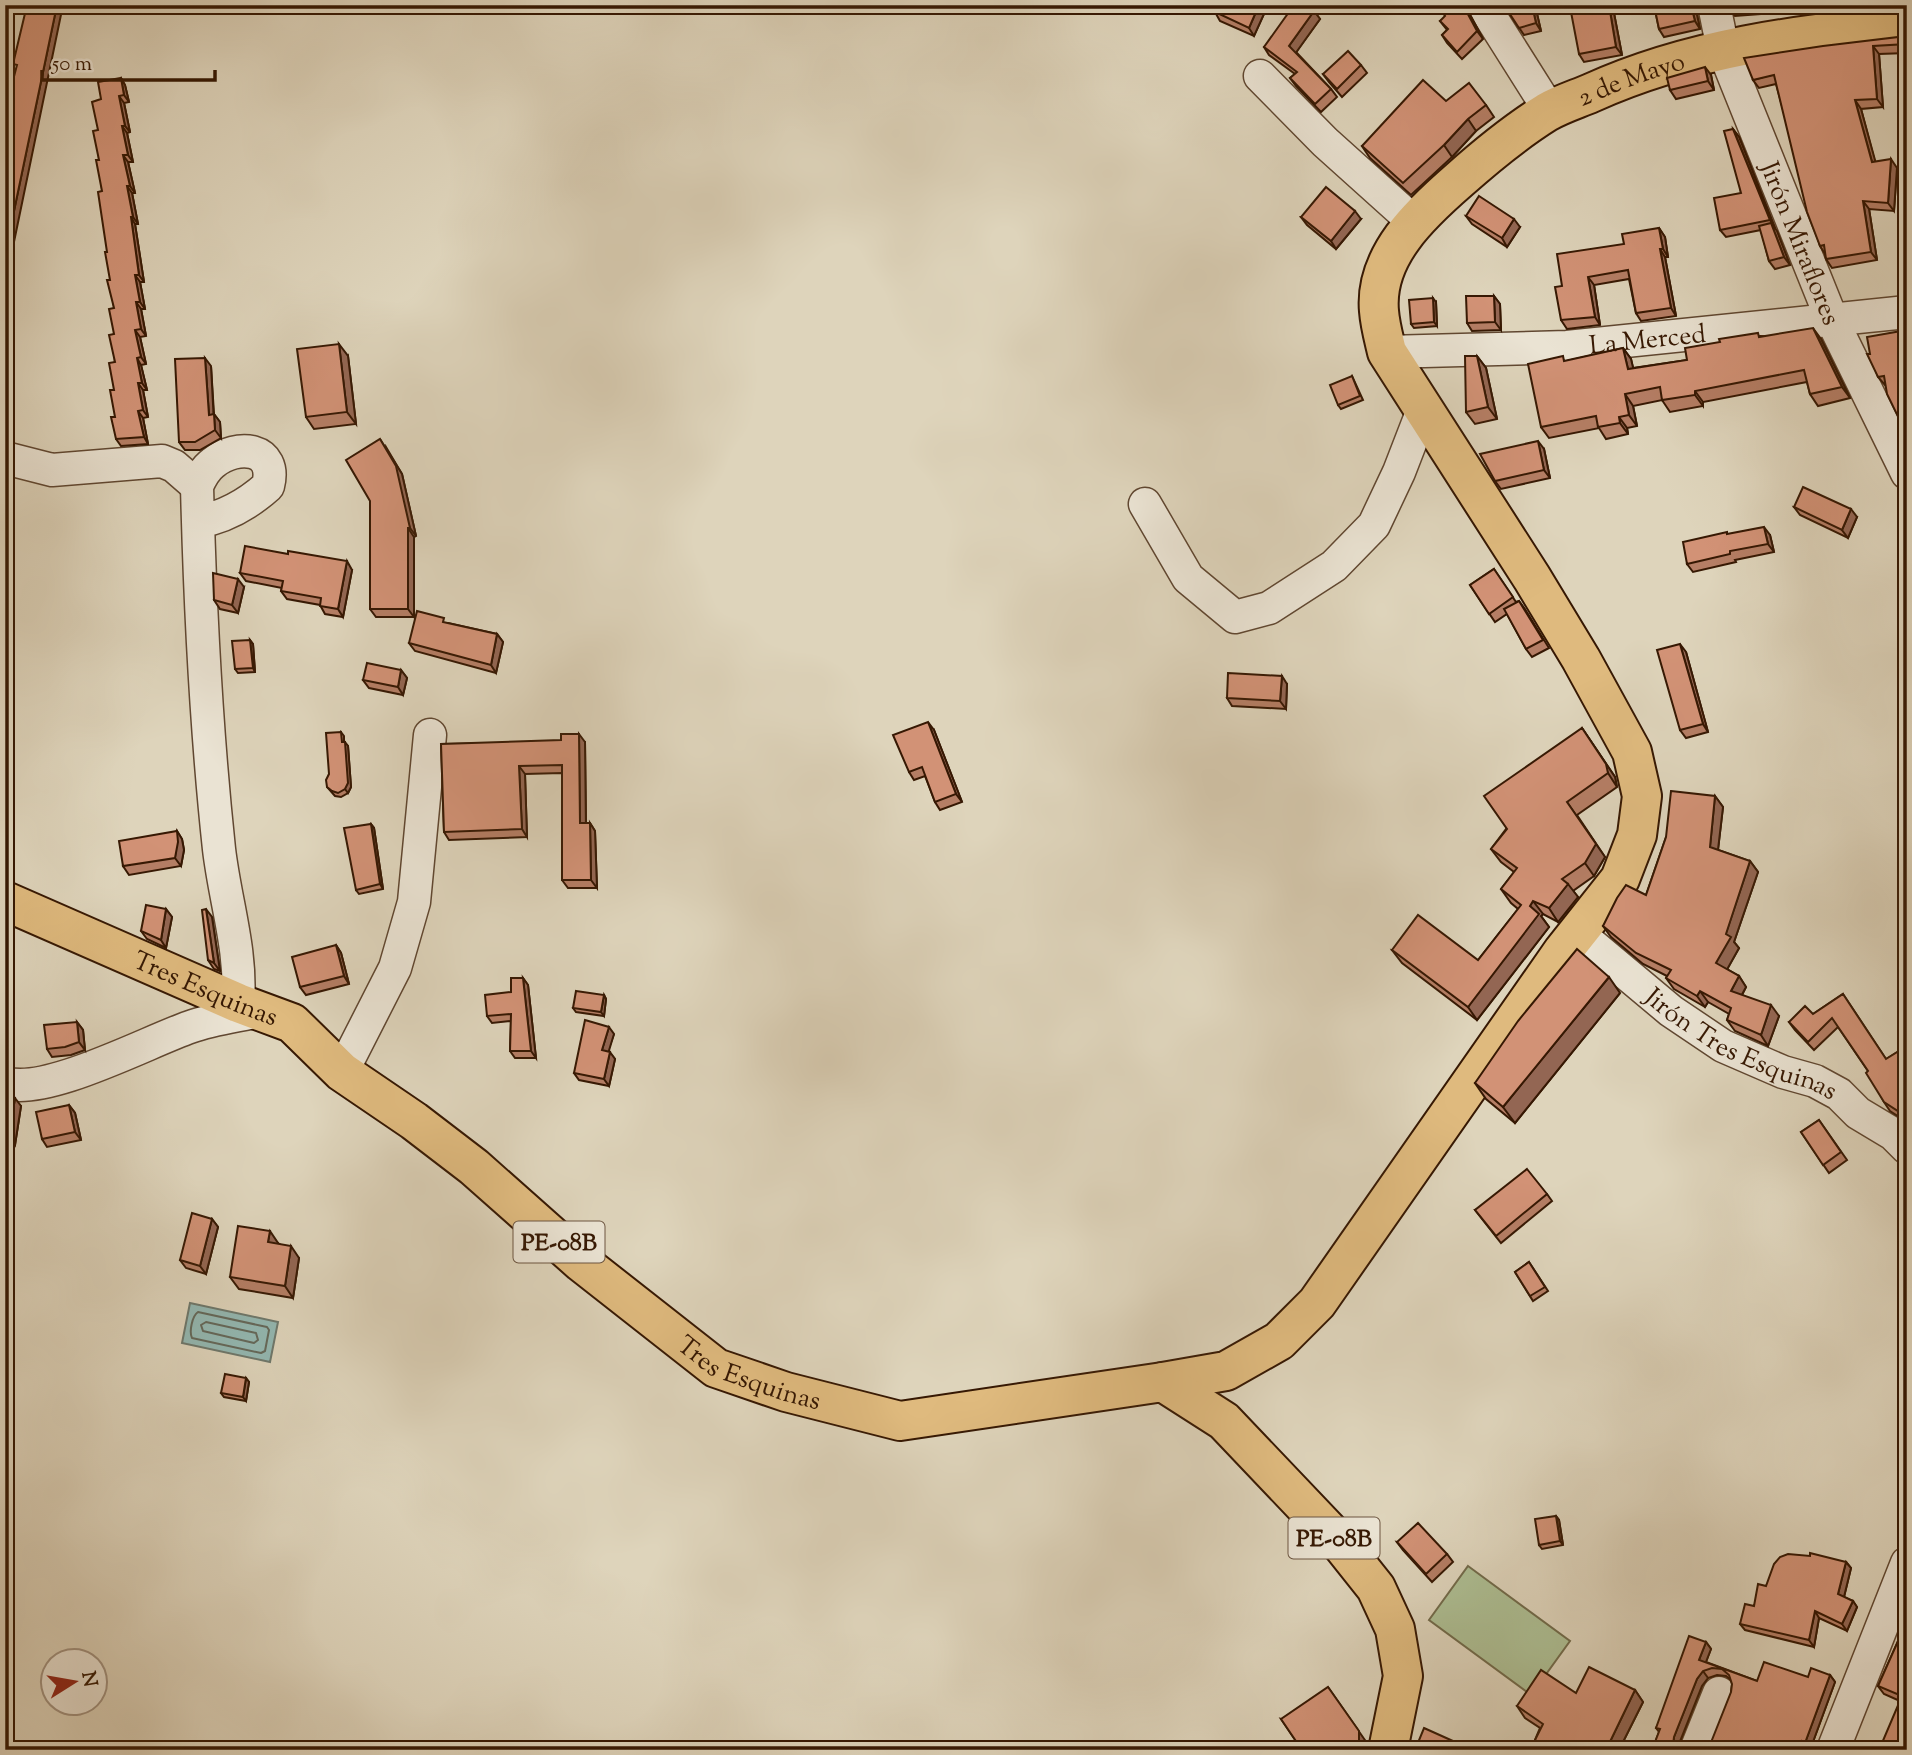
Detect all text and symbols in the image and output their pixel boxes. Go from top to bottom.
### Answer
scale bar [42,38,215,82]
street label: 2 de Mayo [1573,44,1689,118]
text: 50 m [51,50,92,80]
street label: Jirón Miraflores [1748,155,1848,331]
street label: La Merced [1588,317,1708,366]
street label: Tres Esquinas [127,943,283,1037]
street label: Jirón Tres Esquinas [1634,979,1843,1111]
road number: PE-08B [514,1222,604,1262]
street label: Tres Esquinas [668,1328,824,1421]
road number: PE-08B [1288,1518,1380,1558]
north arrow [38,1646,108,1716]
text: N [74,1669,103,1689]

